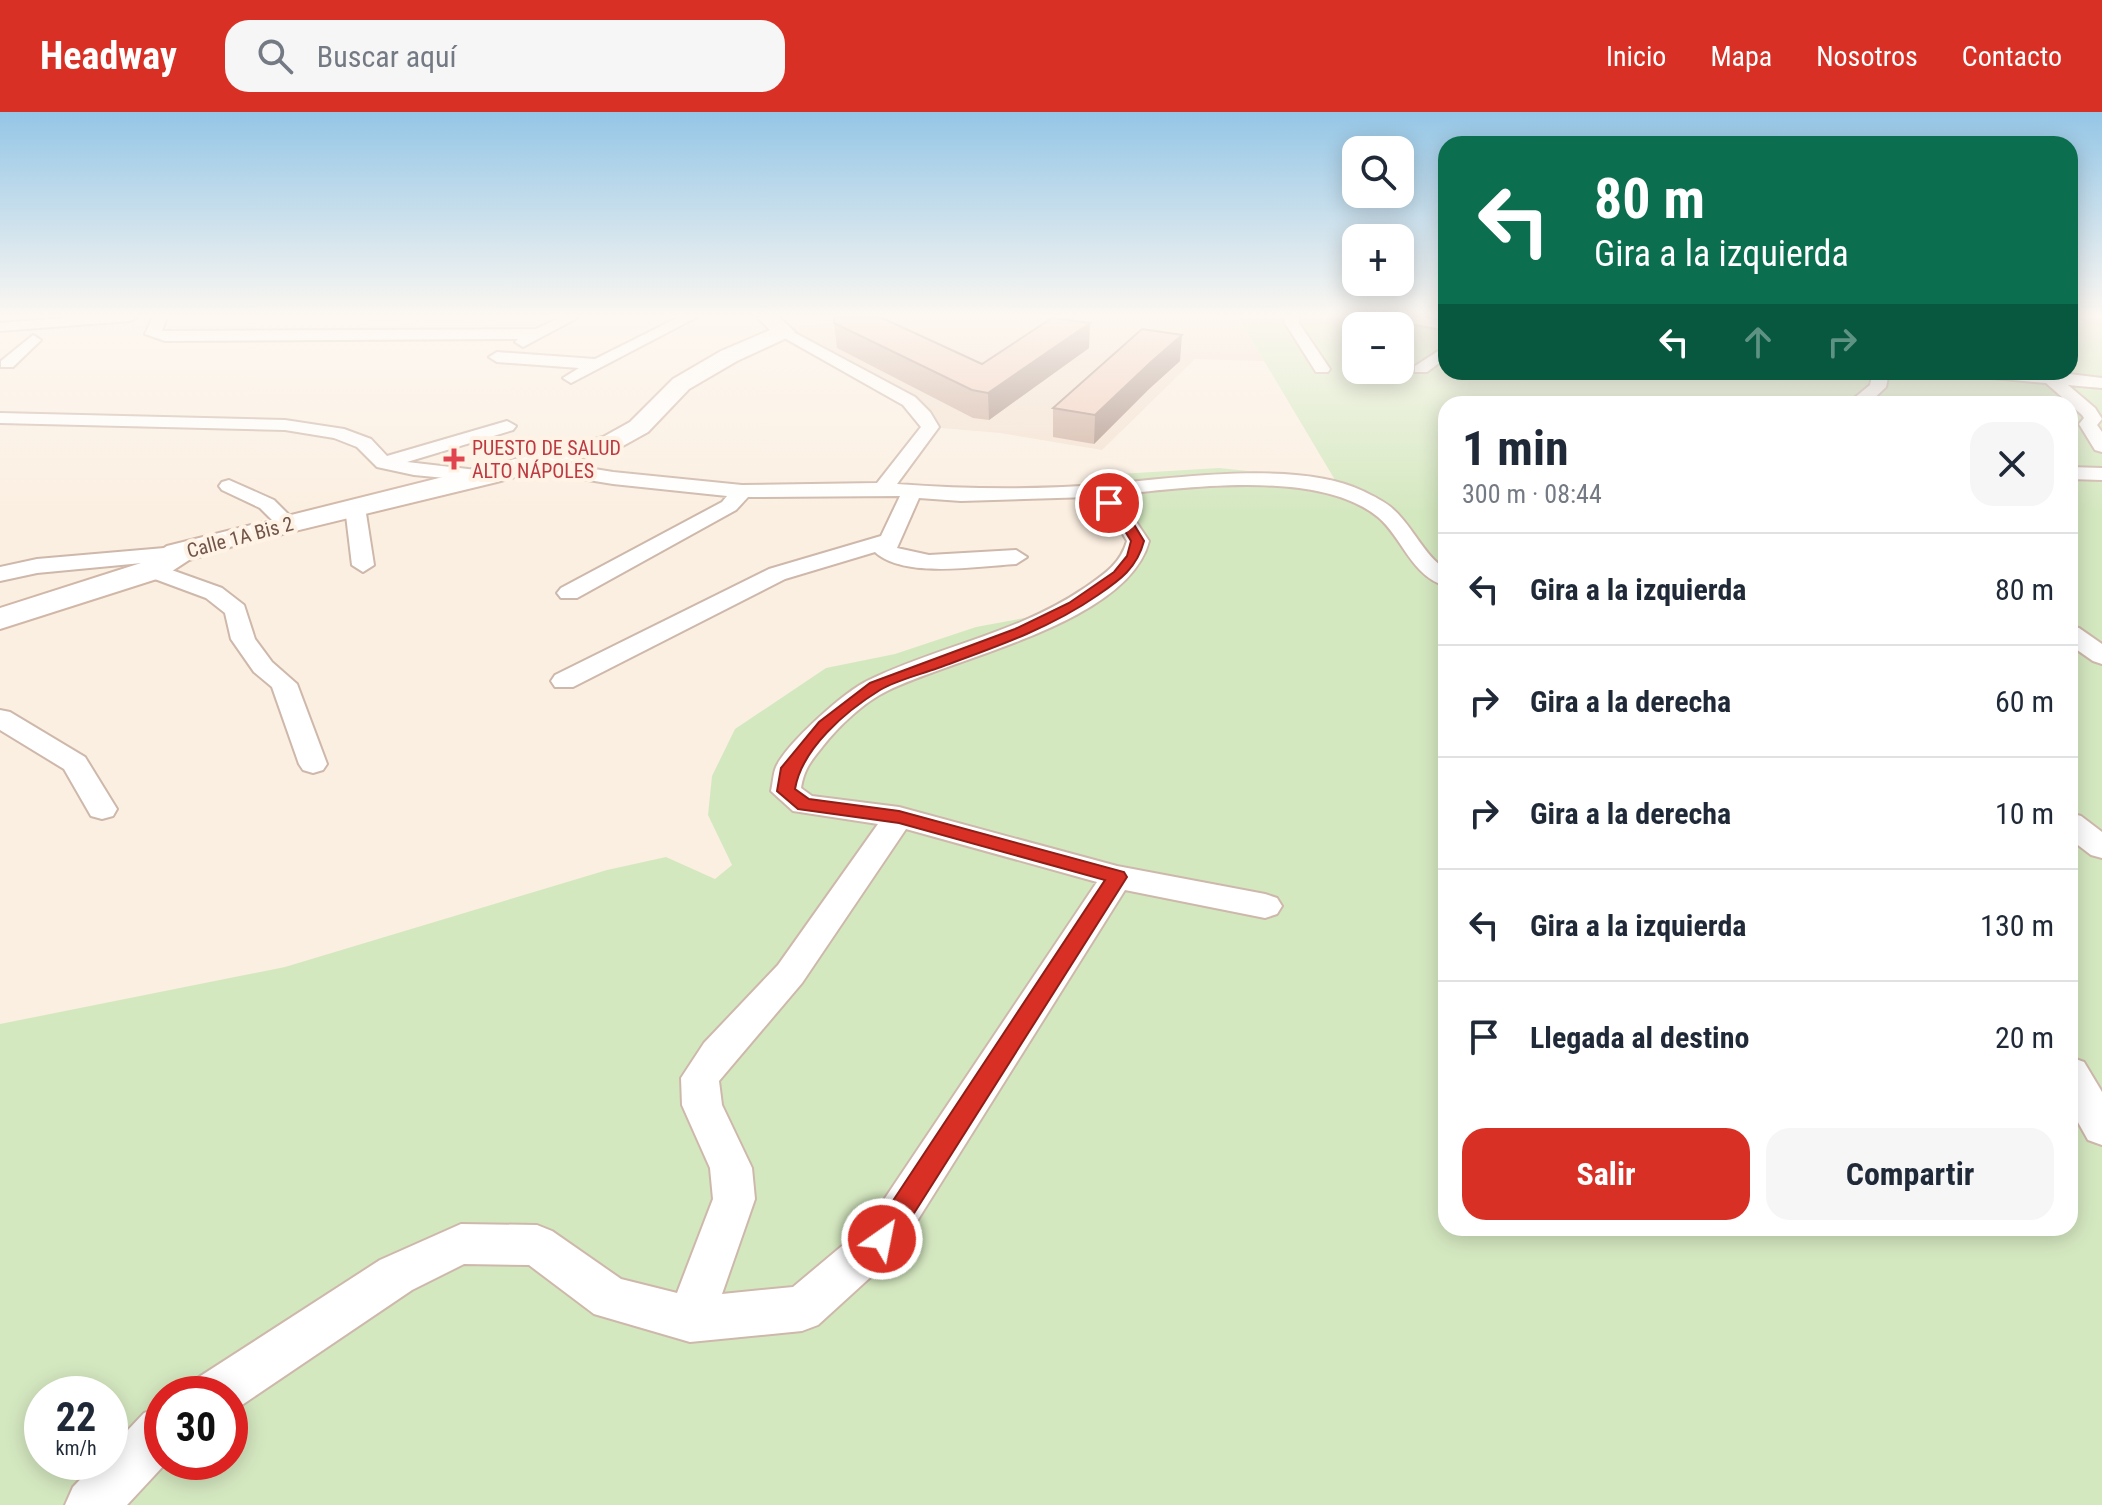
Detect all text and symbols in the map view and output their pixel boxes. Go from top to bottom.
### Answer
search box [225,20,785,92]
text: Headway [40,34,177,78]
icon: search [253,34,297,78]
text: Buscar aquí [317,39,457,74]
text: Inicio [1606,40,1666,73]
text: Mapa [1710,40,1772,73]
text: Nosotros [1816,40,1918,73]
text: Contacto [1962,40,2062,73]
map controls [1342,136,1414,384]
button: search [1342,136,1414,208]
text: 80 m [1594,166,1705,232]
icon: left [1462,168,1566,272]
button: + [1342,224,1414,296]
text: Gira a la izquierda [1594,233,1849,275]
button: − [1342,312,1414,384]
icon: left [1652,320,1696,364]
icon: ahead [1736,320,1780,364]
icon: right [1820,320,1864,364]
text: 1 min [1462,420,1569,477]
button: close [1970,422,2054,506]
place label: PUESTO DE SALUD ALTO NÁPOLES [472,436,621,483]
marker: PUESTO DE SALUD ALTO NÁPOLES [443,448,465,470]
pin [1075,469,1143,537]
text: 300 m · 08:44 [1462,479,1602,509]
icon: arrive [1087,481,1131,525]
street label: Calle 1A Bis 2 [184,511,296,563]
icon: left [1462,567,1506,611]
text: Gira a la izquierda [1530,572,1746,607]
text: 80 m [1995,572,2054,607]
icon: right [1462,679,1506,723]
text: Gira a la derecha [1530,684,1731,719]
text: 60 m [1995,684,2054,719]
icon: right [1462,791,1506,835]
text: Gira a la derecha [1530,796,1731,831]
text: 10 m [1995,796,2054,831]
icon: left [1462,903,1506,947]
text: Gira a la izquierda [1530,908,1746,943]
text: 130 m [1980,908,2054,943]
icon: arrive [1462,1015,1506,1059]
text: Llegada al destino [1530,1020,1749,1055]
text: 20 m [1995,1020,2054,1055]
button: Salir [1462,1128,1750,1220]
button: Compartir [1766,1128,2054,1220]
position arrow [840,1197,924,1281]
speed limit sign: 30 [144,1376,248,1480]
text: 22 [56,1394,96,1441]
text: km/h [55,1436,97,1460]

